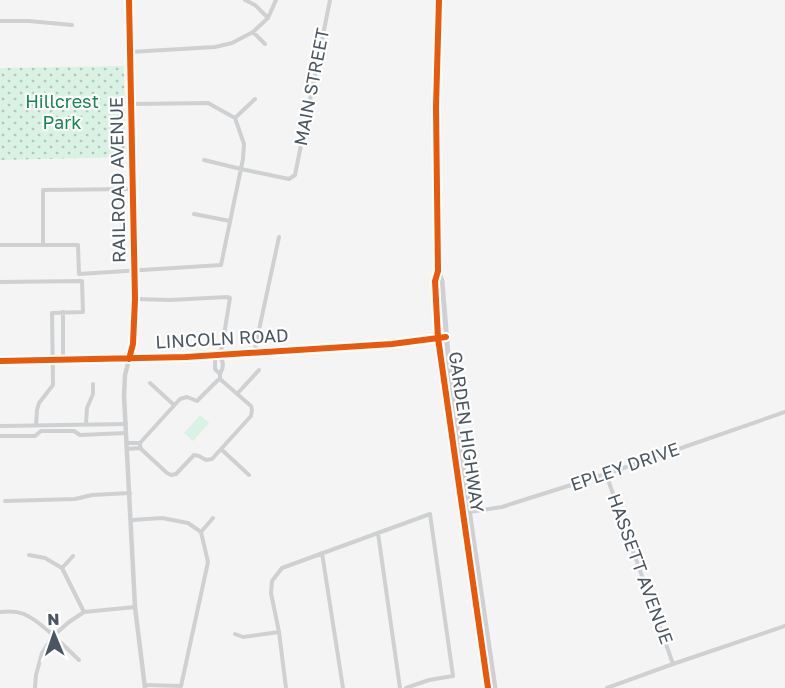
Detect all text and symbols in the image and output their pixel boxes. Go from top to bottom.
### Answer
street label: MAIN STREET [289,26,333,148]
park label: Hillcrest Park [25,90,99,133]
street label: RAILROAD AVENUE [105,97,129,263]
street label: LINCOLN ROAD [155,324,289,352]
street label: GARDEN HIGHWAY [445,350,489,514]
street label: EPLEY DRIVE [567,437,682,495]
street label: HASSETT AVENUE [603,490,678,647]
north arrow [24,604,84,664]
text: N [47,609,60,629]

